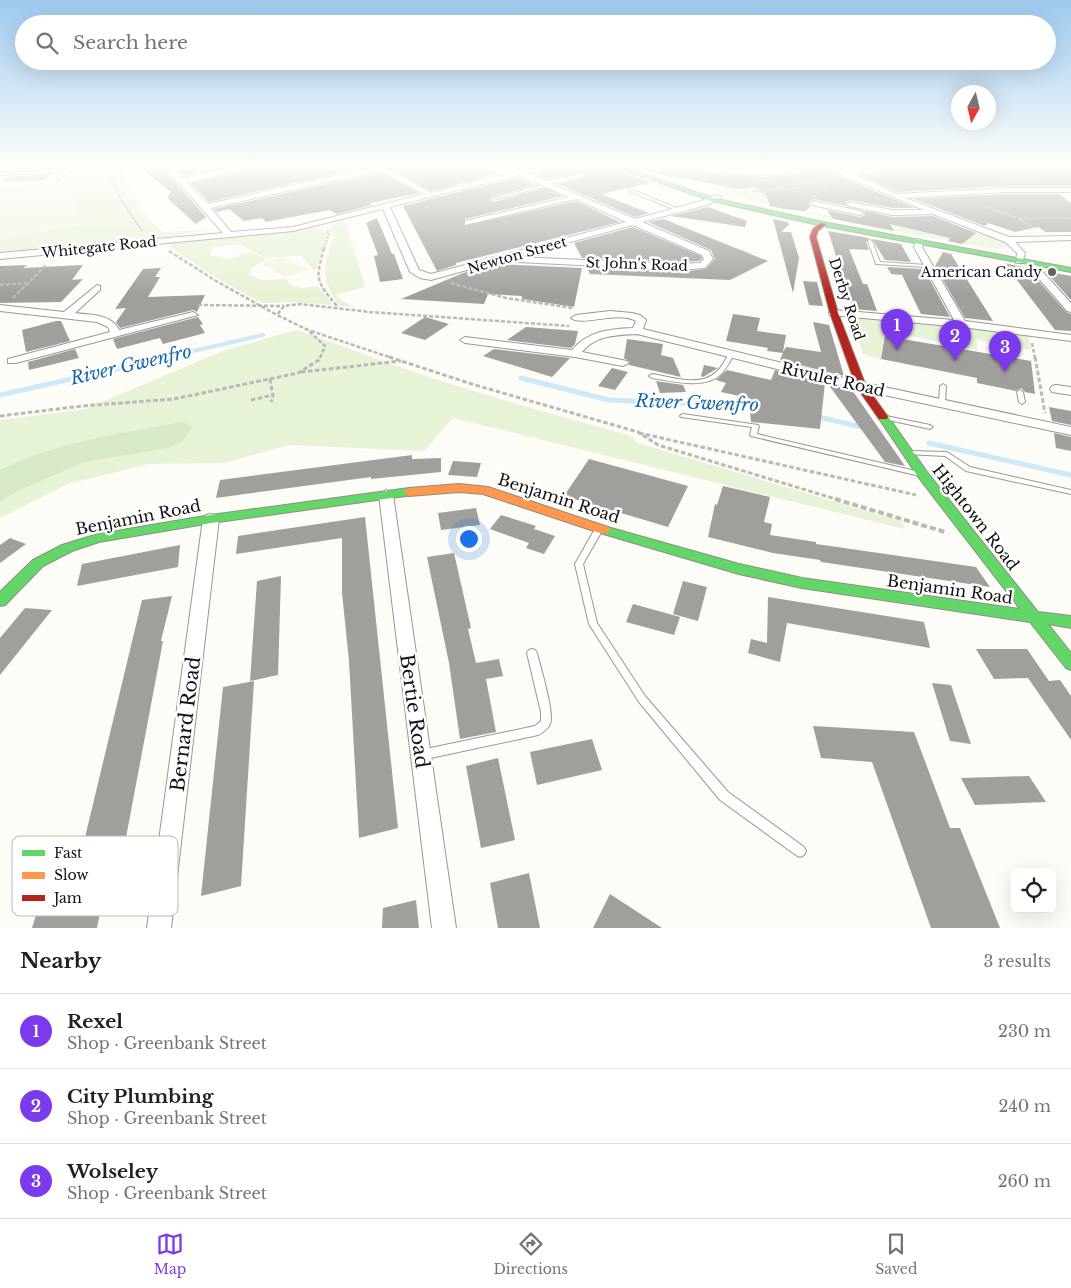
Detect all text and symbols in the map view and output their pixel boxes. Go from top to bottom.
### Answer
search box [15,15,1056,70]
icon: search [33,29,61,57]
text: Search here [73,31,188,54]
north arrow [951,85,996,130]
street label: Whitegate Road [40,232,158,262]
street label: Newton Street [465,232,569,278]
street label: St John's Road [586,253,689,275]
street label: Derby Road [825,255,869,343]
place label: American Candy [920,263,1042,281]
marker: American Candy [1046,266,1058,278]
pin: 1 [881,309,913,350]
pin: 2 [939,320,971,361]
pin: 3 [989,331,1021,372]
water label: River Gwenfro [67,340,194,390]
street label: Rivulet Road [779,357,887,401]
water label: River Gwenfro [634,390,759,416]
street label: Hightown Road [928,460,1024,574]
street label: Benjamin Road [496,469,623,527]
street label: Benjamin Road [74,495,202,539]
your location [456,526,482,552]
street label: Benjamin Road [886,570,1014,608]
street label: Bertie Road [395,652,434,770]
street label: Bernard Road [166,655,205,793]
legend [12,836,178,916]
text: Fast [54,844,83,862]
text: Slow [54,866,88,884]
map controls [1011,868,1056,913]
button: locate [1011,868,1056,913]
text: Jam [52,889,82,907]
text: Nearby [20,948,101,974]
text: 3 results [983,951,1051,971]
text: Rexel [67,1010,123,1033]
text: 1 [33,1021,39,1041]
text: 230 m [998,1021,1051,1041]
text: Shop · Greenbank Street [67,1033,267,1053]
text: City Plumbing [67,1085,213,1108]
text: 2 [31,1096,41,1116]
text: 240 m [999,1096,1051,1116]
text: Shop · Greenbank Street [67,1108,267,1128]
text: Wolseley [67,1160,158,1183]
text: 3 [31,1171,41,1191]
text: 260 m [998,1171,1051,1191]
text: Shop · Greenbank Street [67,1183,267,1203]
tab: Map [154,1230,186,1278]
tab: Directions [493,1230,568,1278]
tab: Saved [875,1230,917,1278]

